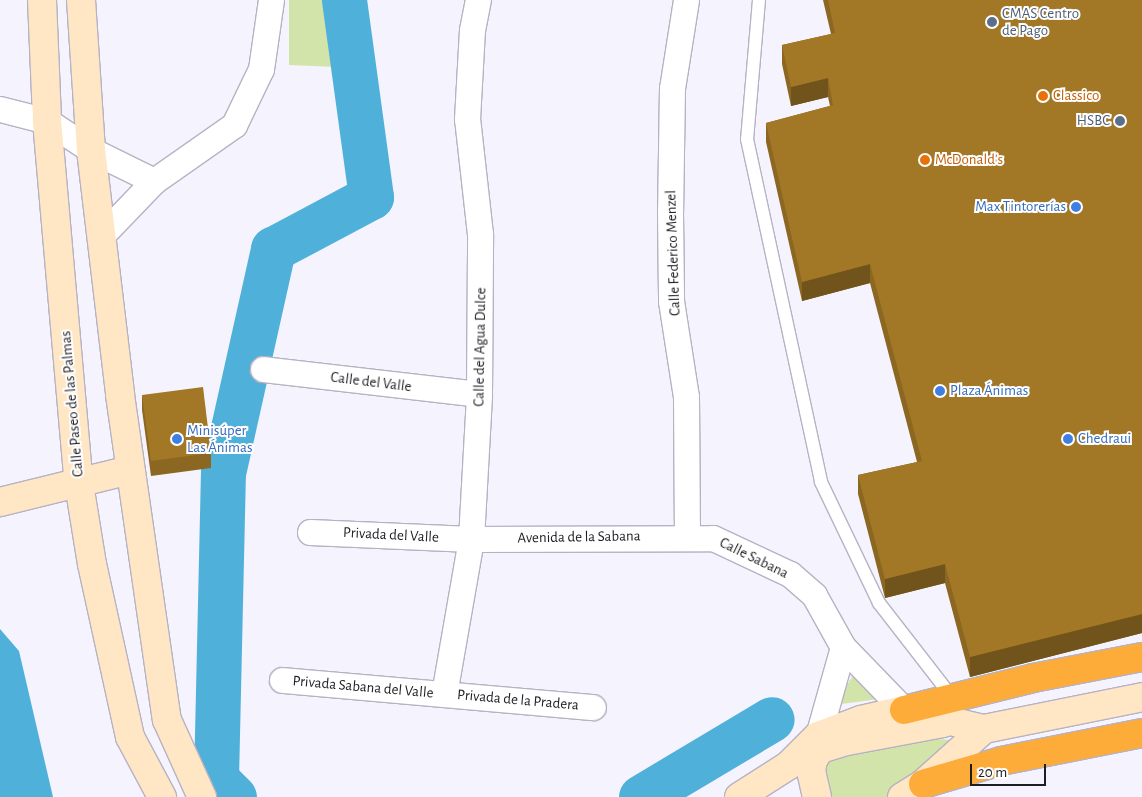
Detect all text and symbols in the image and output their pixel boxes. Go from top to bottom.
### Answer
place label: CMAS Centro de Pago [1002,4,1079,39]
marker: CMAS Centro de Pago [986,16,998,28]
place label: Classico [1053,87,1099,105]
marker: Classico [1037,90,1049,102]
place label: HSBC [1077,112,1110,130]
marker: HSBC [1114,115,1126,127]
place label: McDonald's [935,151,1003,169]
marker: McDonald's [919,154,931,166]
street label: Calle Federico Menzel [662,190,684,316]
place label: Max Tintorerías [975,198,1066,216]
marker: Max Tintorerías [1070,201,1082,213]
street label: Calle del Agua Dulce [470,287,490,407]
street label: Calle Paseo de las Palmas [57,330,87,478]
street label: Calle del Valle [330,368,412,396]
place label: Plaza Ánimas [950,382,1028,400]
marker: Plaza Ánimas [934,385,946,397]
place label: Minisúper Las Ánimas [187,421,253,456]
place label: Chedraui [1078,430,1131,448]
marker: Minisúper Las Ánimas [171,433,183,445]
marker: Chedraui [1062,433,1074,445]
street label: Privada del Valle [343,523,439,547]
street label: Avenida de la Sabana [517,527,641,547]
street label: Calle Sabana [717,534,791,582]
street label: Privada Sabana del Valle [292,672,434,702]
street label: Privada de la Pradera [456,686,580,714]
scale bar [972,754,1048,786]
text: 20 m [978,765,1007,780]

